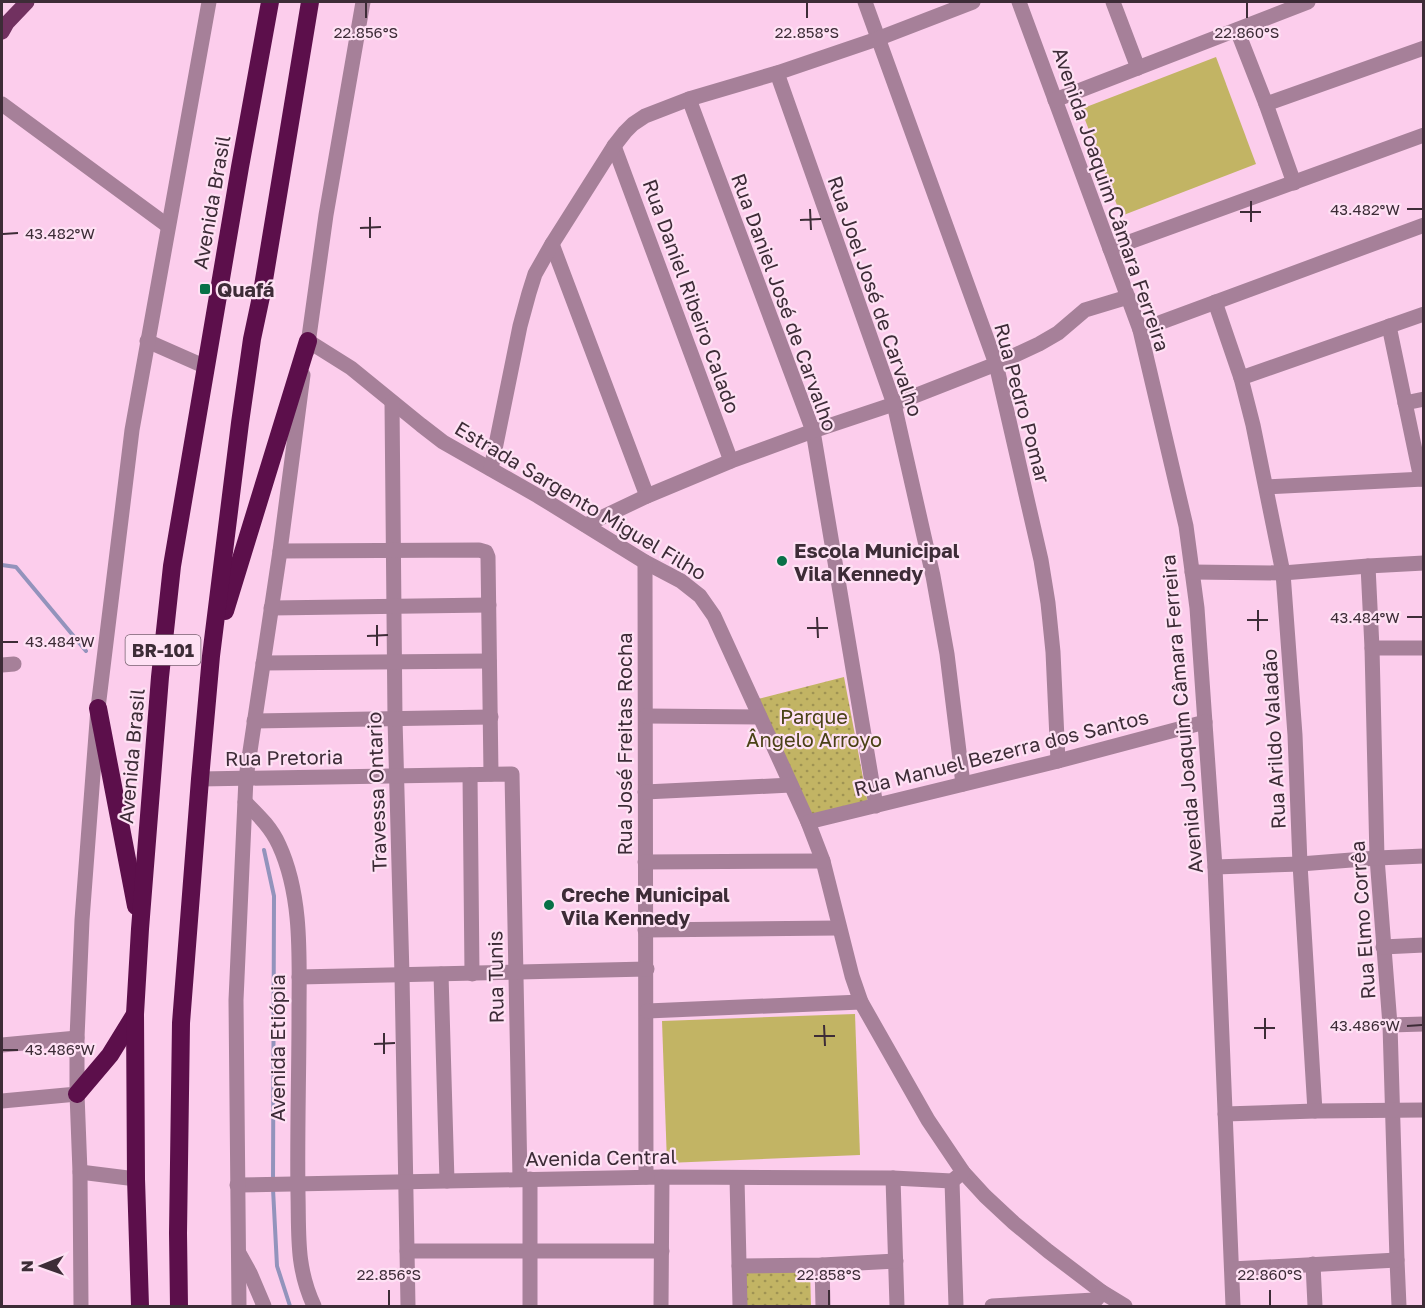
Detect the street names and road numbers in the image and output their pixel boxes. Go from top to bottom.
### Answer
street label: Avenida Joaquim Câmara Ferreira [1049,44,1175,354]
street label: Avenida Brasil [187,133,235,271]
street label: Rua Daniel José de Carvalho [727,170,843,434]
street label: Rua Joel José de Carvalho [823,173,929,419]
street label: Rua Daniel Ribeiro Calado [638,176,746,416]
street label: Rua Pedro Pomar [990,320,1056,486]
street label: Estrada Sargento Miguel Filho [451,415,711,585]
street label: Avenida Joaquim Câmara Ferreira [1155,554,1207,874]
street label: Rua José Freitas Rocha [612,632,636,856]
road number: BR-101 [126,635,201,665]
street label: Rua Arildo Valadão [1256,648,1290,830]
street label: Avenida Brasil [113,687,149,825]
street label: Rua Manuel Bezerra dos Santos [851,704,1151,800]
street label: Travessa Ontario [361,711,391,873]
street label: Rua Pretoria [225,744,343,770]
street label: Rua Elmo Corrêa [1344,840,1380,1000]
street label: Rua Tunis [482,931,508,1023]
street label: Avenida Etiópia [265,974,289,1122]
street label: Avenida Central [525,1144,677,1170]

